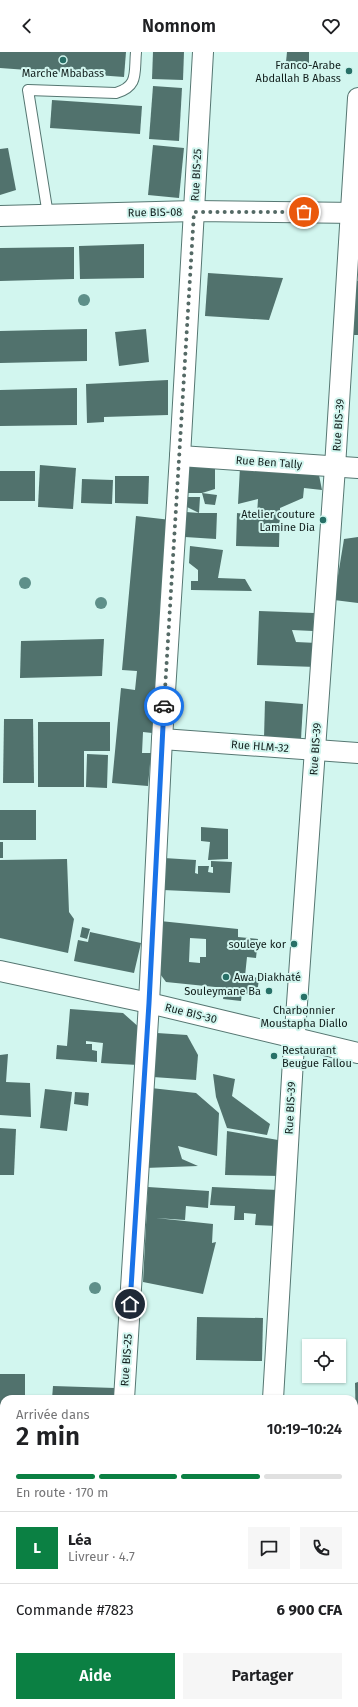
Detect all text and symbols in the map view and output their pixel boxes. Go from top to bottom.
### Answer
icon: back [16,15,38,37]
text: Nomnom [142,15,216,37]
icon: heart [320,15,342,37]
marker: Marche Mbabass [58,55,68,65]
place label: Franco-Arabe Abdallah B Abass [256,59,341,85]
marker: Franco-Arabe Abdallah B Abass [344,66,354,76]
place label: Marche Mbabass [22,67,104,80]
street label: Rue BIS-25 [189,148,204,202]
pin [287,195,321,229]
icon: bag [293,201,315,223]
street label: Rue BIS-08 [128,206,182,219]
street label: Rue BIS-39 [330,398,347,452]
street label: Rue Ben Tally [235,454,303,471]
place label: Atelier couture Lamine Dia [241,508,315,534]
marker: Atelier couture Lamine Dia [318,515,328,525]
courier [144,686,184,726]
icon: car [153,695,175,717]
street label: Rue BIS-39 [307,722,324,776]
street label: Rue HLM-32 [231,738,289,755]
place label: souleye kor [228,938,287,951]
marker: souleye kor [289,939,299,949]
place label: Awa Diakhaté [234,971,301,984]
marker: Awa Diakhaté [221,972,231,982]
place label: Souleymane Ba [184,985,261,998]
marker: Souleymane Ba [264,986,274,996]
marker: Charbonnier Moustapha Diallo [299,992,309,1002]
street label: Rue BIS-30 [163,1001,218,1026]
place label: Charbonnier Moustapha Diallo [260,1004,348,1030]
place label: Restaurant Beugue Fallou [282,1044,352,1070]
marker: Restaurant Beugue Fallou [269,1051,279,1061]
street label: Rue BIS-39 [283,1081,298,1135]
pin [113,1287,147,1321]
icon: home [119,1293,141,1315]
street label: Rue BIS-25 [118,1333,135,1387]
map controls [302,1339,346,1383]
button: locate [302,1339,346,1383]
text: Arrivée dans [16,1407,90,1422]
text: 10:19–10:24 [267,1420,342,1438]
text: 2 min [16,1421,80,1452]
text: En route · 170 m [16,1485,108,1500]
button: chat [248,1527,290,1569]
button: phone [300,1527,342,1569]
text: Léa [68,1531,92,1549]
text: L [33,1539,41,1557]
text: Livreur · 4.7 [68,1549,135,1564]
text: Commande #7823 [16,1601,134,1619]
text: 6 900 CFA [276,1601,342,1619]
button: Aide [16,1653,175,1699]
button: Partager [183,1653,342,1699]

